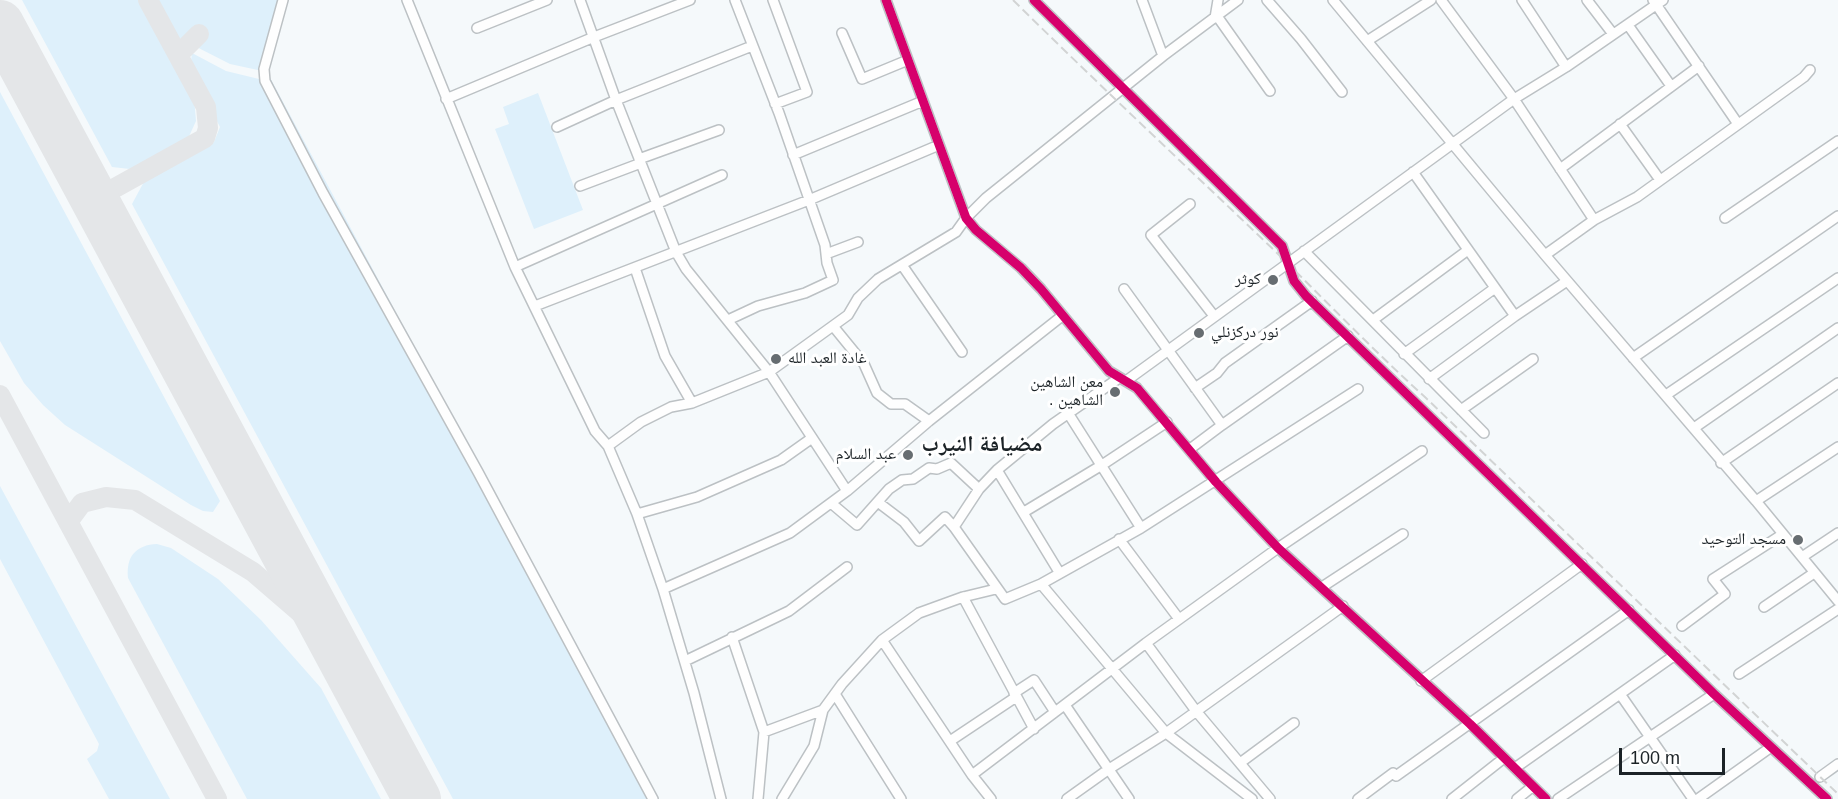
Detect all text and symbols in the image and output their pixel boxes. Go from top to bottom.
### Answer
place label: كوثر [1235,270,1261,290]
marker: كوثر [1266,273,1280,287]
place label: نور دركزنلي [1211,323,1279,343]
marker: نور دركزنلي [1192,326,1206,340]
place label: غادة العبد الله [788,349,867,369]
marker: غادة العبد الله [769,352,783,366]
place label: معن الشاهين . الشاهين [1030,373,1103,411]
marker: معن الشاهين . الشاهين [1108,385,1122,399]
district label: مضيافة النيرب [922,432,1042,458]
place label: عبد السلام [836,445,896,465]
marker: عبد السلام [901,448,915,462]
place label: مسجد التوحيد [1701,530,1786,550]
marker: مسجد التوحيد [1791,533,1805,547]
scale bar [1622,736,1728,774]
text: 100 m [1630,748,1680,768]

